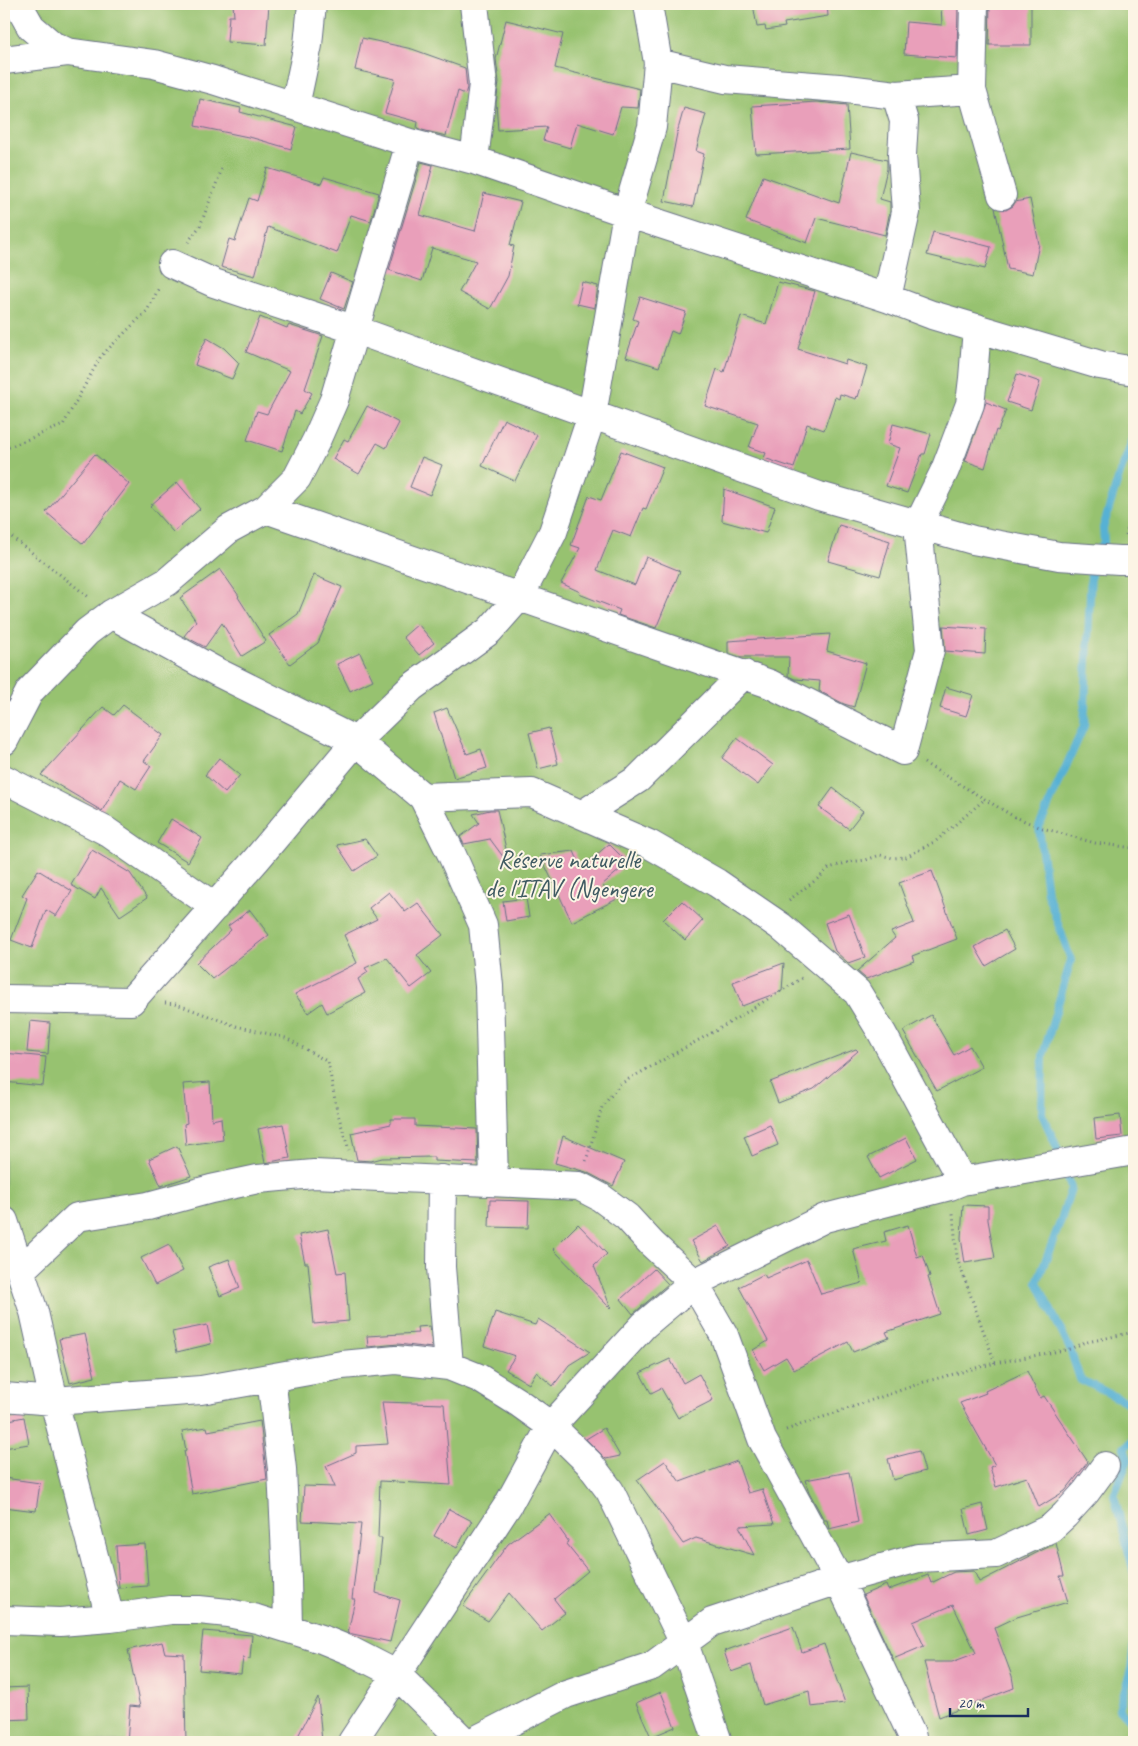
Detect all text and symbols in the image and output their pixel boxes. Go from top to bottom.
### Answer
park label: Réserve naturelle de l'ITAV (Ngengere [485,844,655,905]
scale bar [950,1686,1028,1718]
text: 20 m [958,1694,985,1713]

